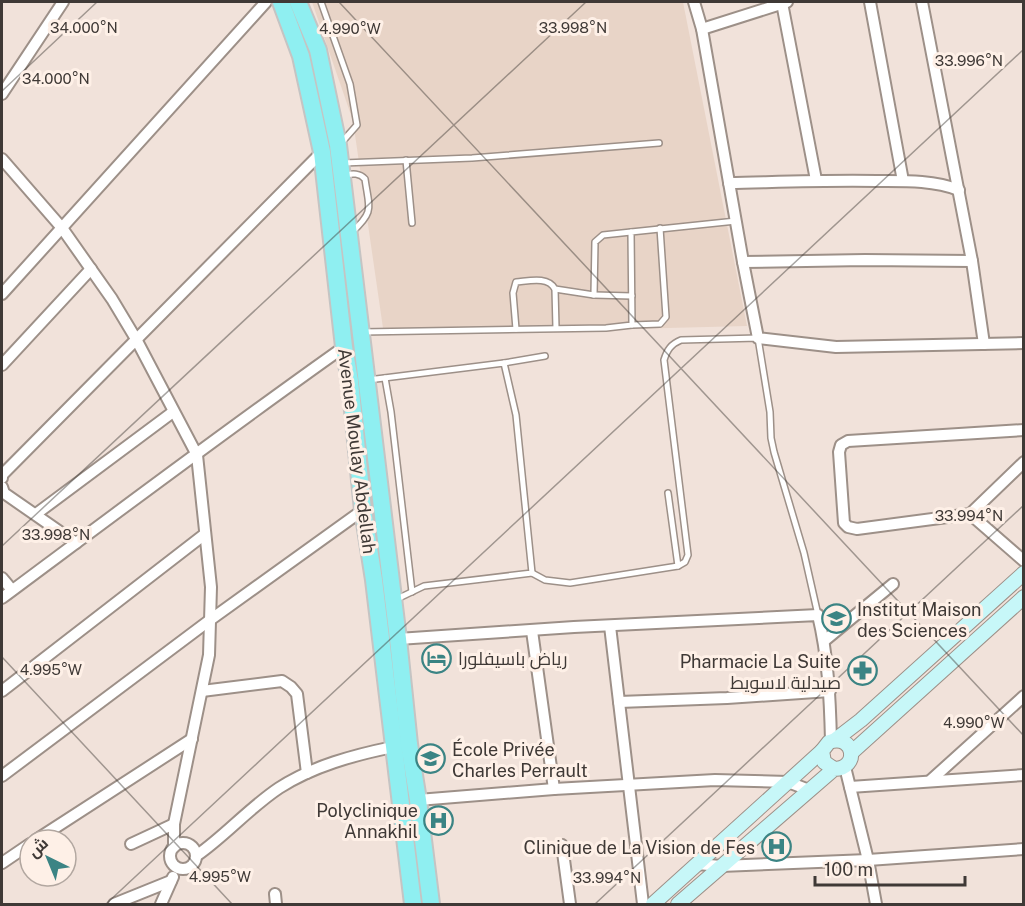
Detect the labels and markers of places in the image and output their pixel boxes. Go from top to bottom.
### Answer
place label: Institut Maison des Sciences [857,599,981,641]
school or university icon: Institut Maison des Sciences [820,603,852,635]
hotel icon: رياض باسيفلورا [421,642,453,674]
place label: رياض باسيفلورا [458,648,567,670]
place label: Pharmacie La Suite صيدلية لاسويط [680,651,841,694]
pharmacy icon: Pharmacie La Suite صيدلية لاسويط [846,655,878,687]
place label: École Privée Charles Perrault [452,738,588,781]
school or university icon: École Privée Charles Perrault [415,743,447,775]
place label: Polyclinique Annakhil [316,800,418,842]
hospital icon: Polyclinique Annakhil [423,804,455,836]
hospital icon: Clinique de La Vision de Fes [760,831,792,863]
place label: Clinique de La Vision de Fes [524,837,755,858]

